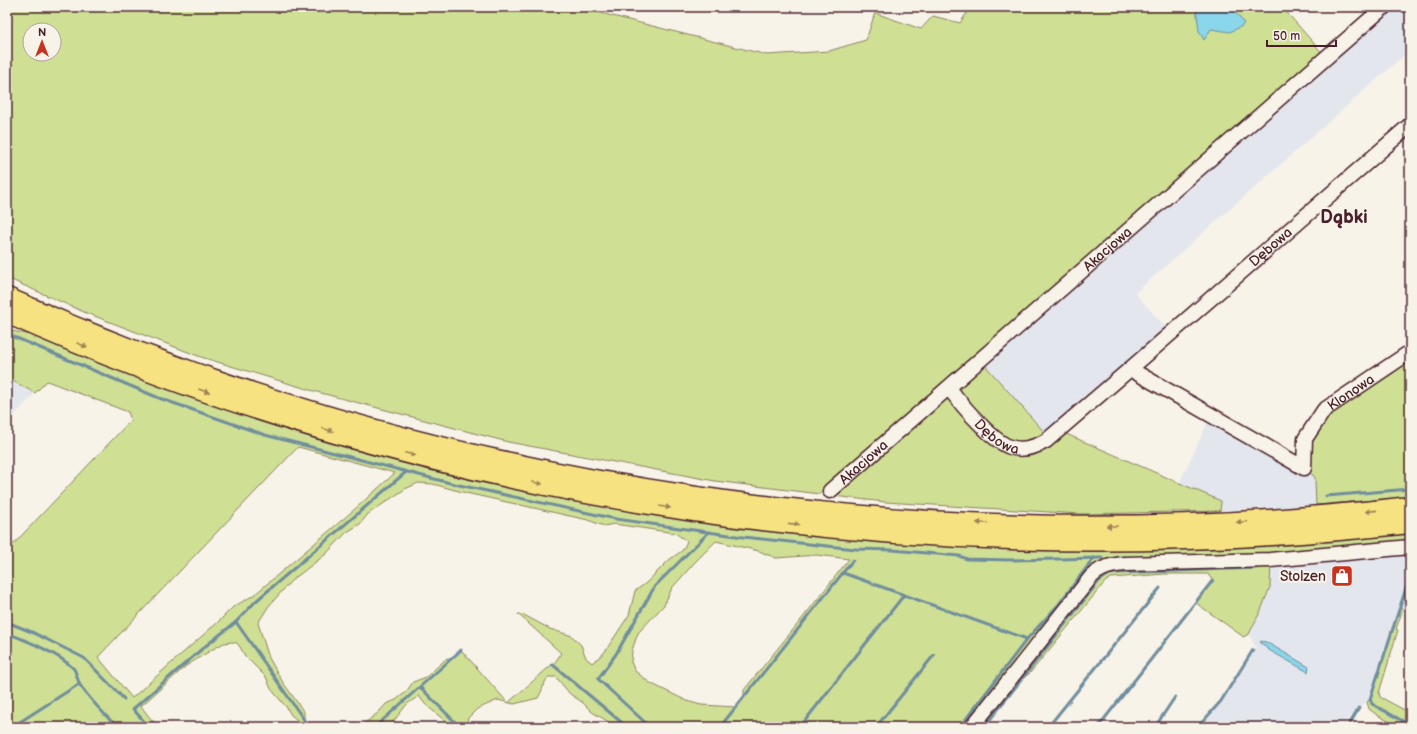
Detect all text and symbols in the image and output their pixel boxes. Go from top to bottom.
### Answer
north arrow [22,22,62,62]
scale bar [1267,22,1336,48]
text: N [38,26,46,39]
text: 50 m [1273,29,1300,44]
district label: Dąbki [1320,207,1368,229]
street label: Akacjowa [1079,223,1135,275]
street label: Dębowa [1245,223,1295,270]
one-way arrow [77,342,88,348]
street label: Klonowa [1324,370,1377,414]
one-way arrow [198,388,210,394]
street label: Dębowa [971,415,1020,457]
one-way arrow [322,427,334,433]
street label: Akacjowa [835,436,891,488]
one-way arrow [404,451,417,457]
one-way arrow [531,481,543,487]
one-way arrow [659,504,671,510]
one-way arrow [1365,508,1377,515]
one-way arrow [1236,518,1248,525]
one-way arrow [976,520,988,527]
one-way arrow [788,521,800,527]
one-way arrow [1105,523,1118,529]
shop icon: Stolzen [1329,563,1355,589]
place label: Stolzen [1280,568,1326,585]

